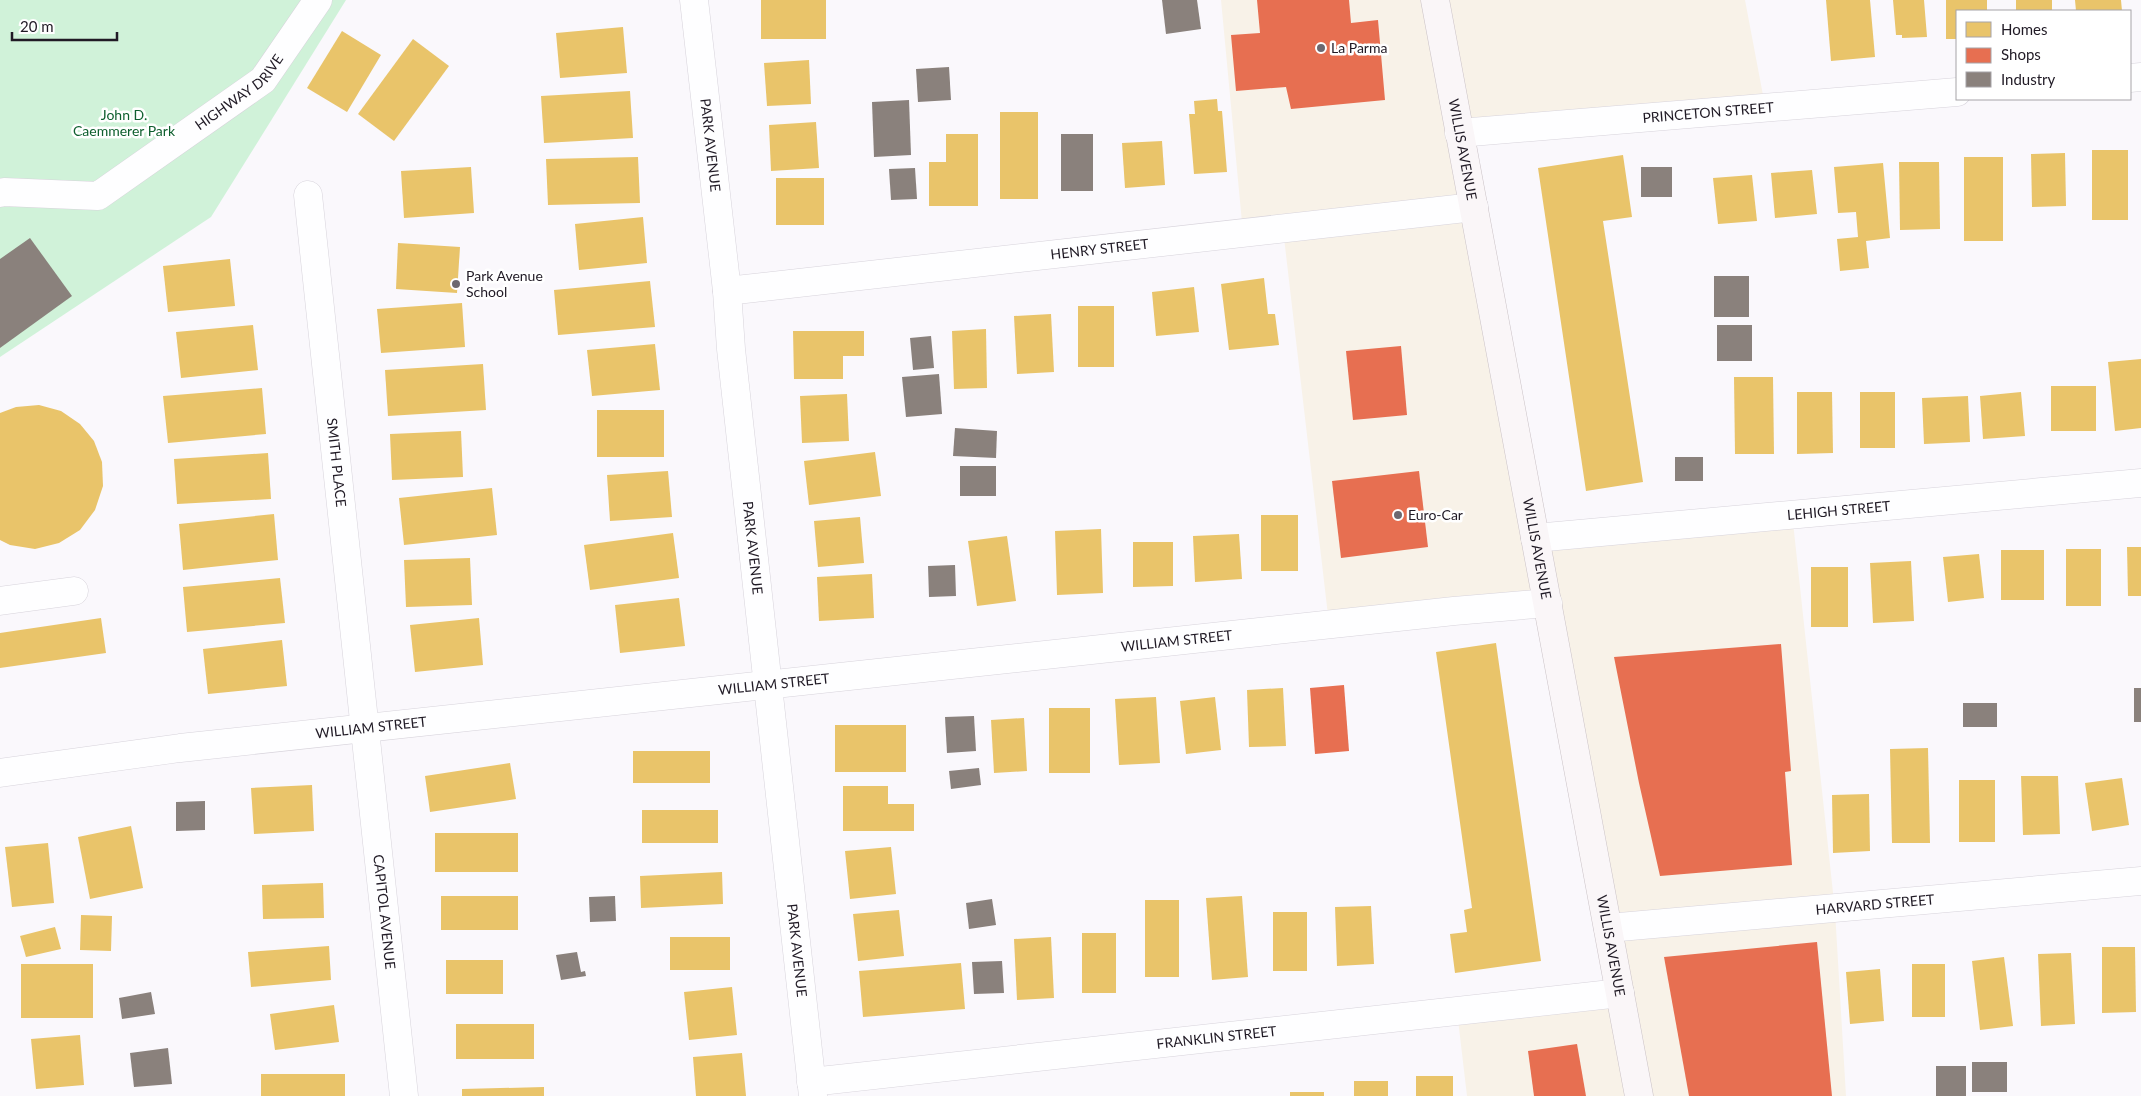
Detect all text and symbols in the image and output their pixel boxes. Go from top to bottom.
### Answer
scale bar [12,10,118,42]
legend [1956,10,2131,100]
text: 20 m [20,17,54,35]
text: Homes [2001,20,2047,38]
place label: La Parma [1331,39,1387,56]
marker: La Parma [1315,42,1327,54]
text: Shops [2001,45,2041,63]
street label: HIGHWAY DRIVE [191,51,286,133]
text: Industry [2001,70,2056,88]
street label: PARK AVENUE [697,97,725,193]
street label: WILLIS AVENUE [1446,97,1481,201]
street label: PRINCETON STREET [1642,98,1775,126]
park label: John D. Caemmerer Park [73,106,176,139]
street label: HENRY STREET [1050,235,1150,263]
place label: Park Avenue School [466,267,543,300]
marker: Park Avenue School [450,278,462,290]
street label: SMITH PLACE [324,417,350,508]
street label: WILLIS AVENUE [1520,496,1555,601]
street label: LEHIGH STREET [1786,497,1892,523]
street label: PARK AVENUE [740,500,767,595]
place label: Euro-Car [1408,506,1463,523]
marker: Euro-Car [1392,509,1404,521]
street label: WILLIAM STREET [1120,626,1234,655]
street label: WILLIAM STREET [717,669,831,698]
street label: WILLIAM STREET [315,712,428,741]
street label: CAPITOL AVENUE [370,854,399,970]
street label: HARVARD STREET [1815,890,1936,918]
street label: WILLIS AVENUE [1594,894,1629,998]
street label: PARK AVENUE [784,903,811,998]
street label: FRANKLIN STREET [1156,1022,1278,1052]

